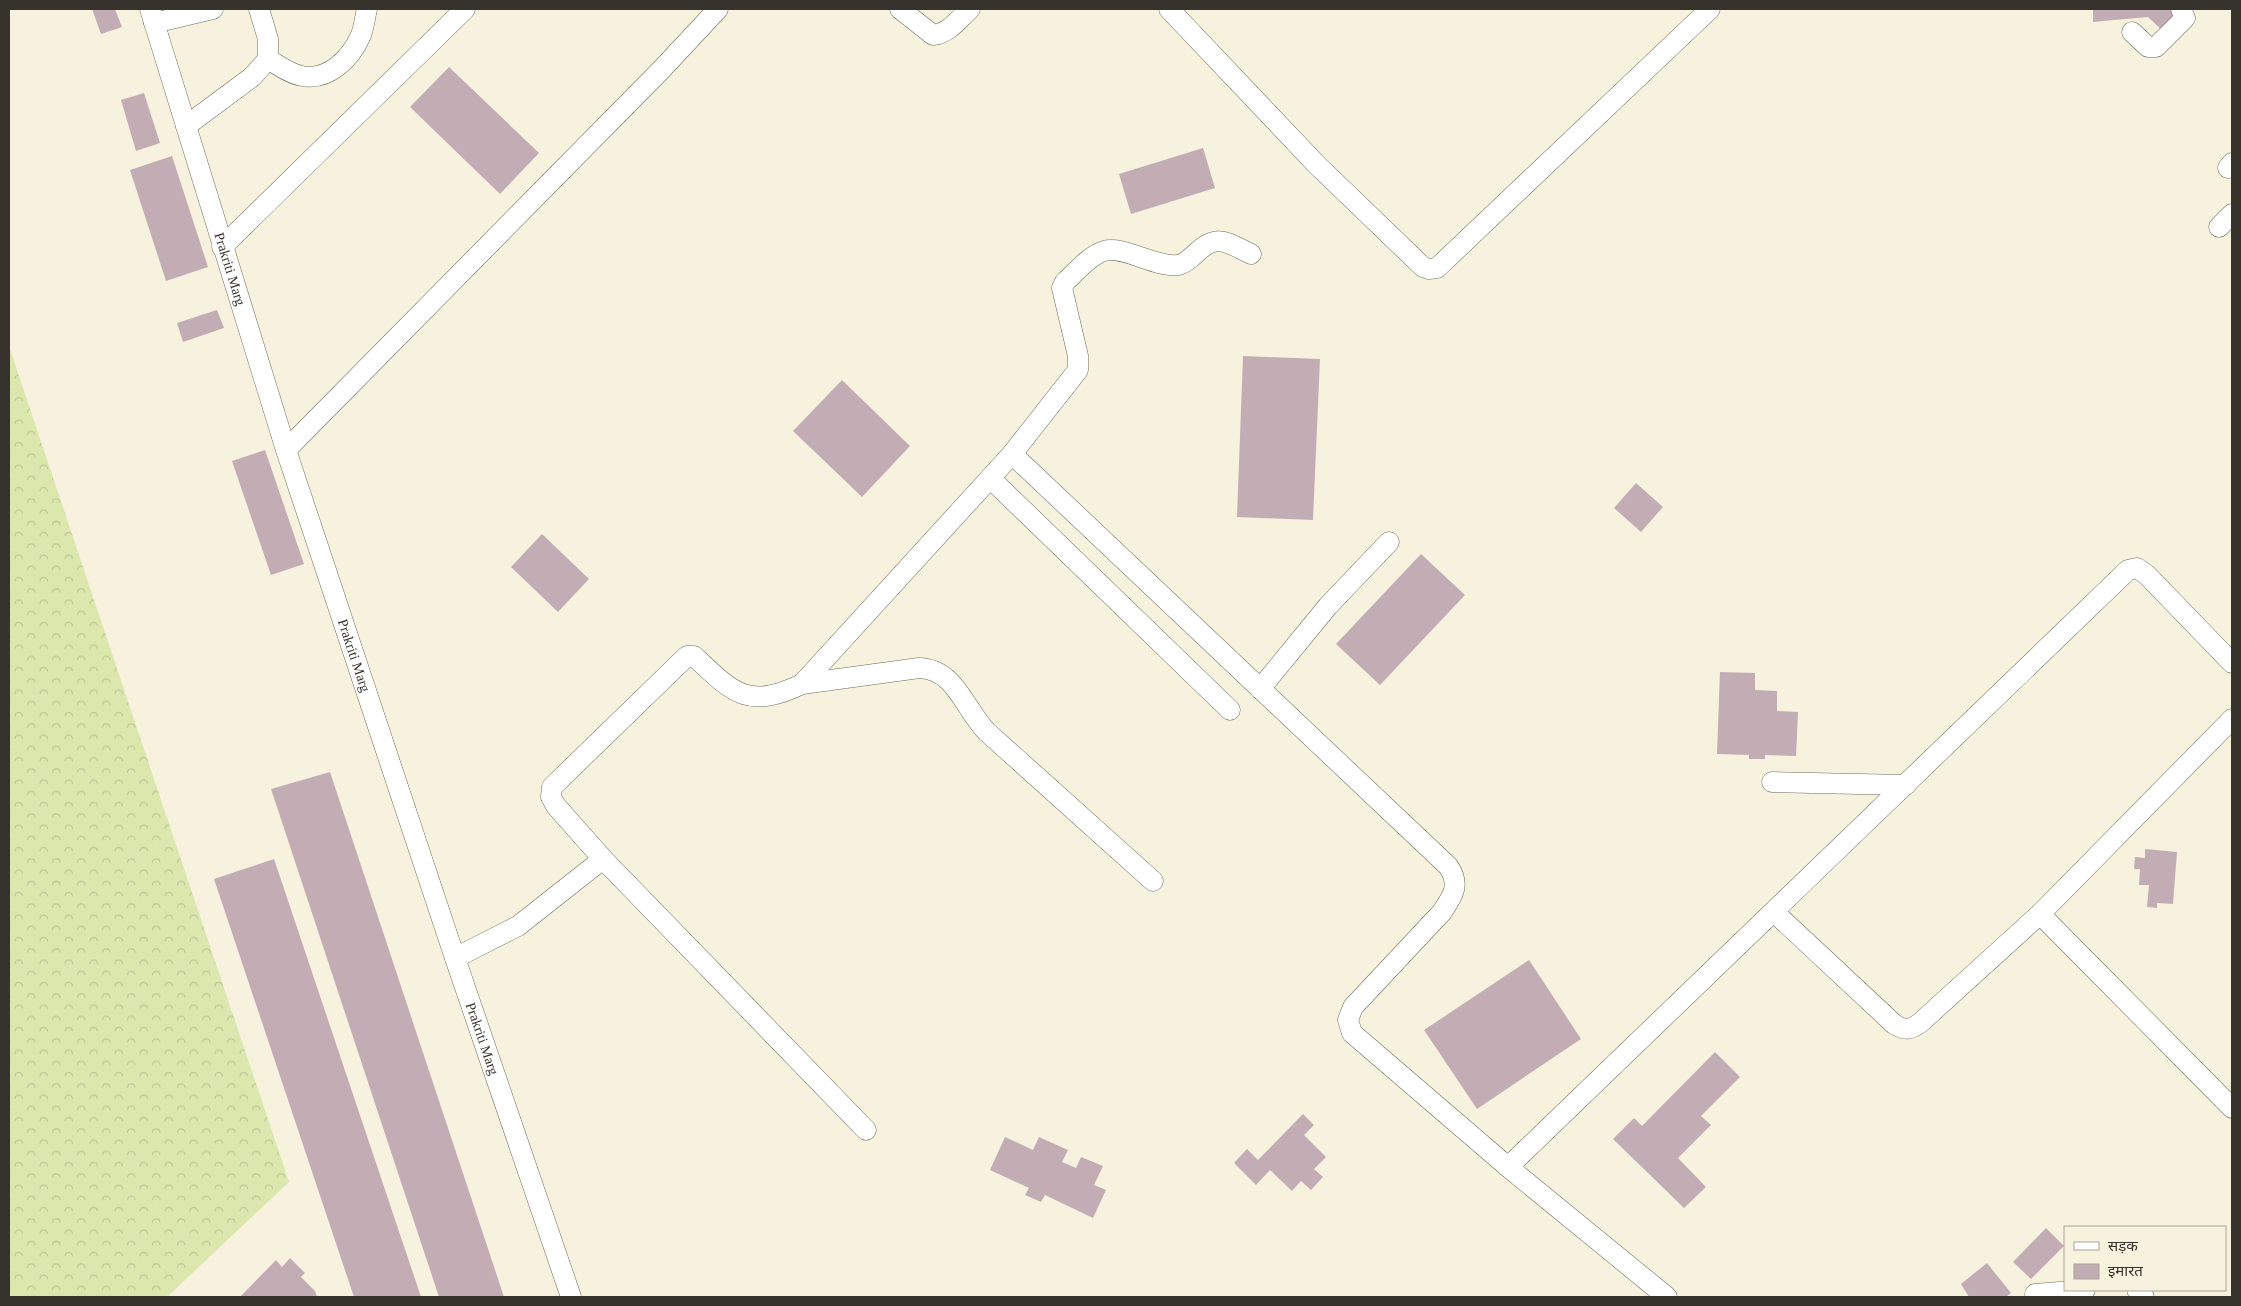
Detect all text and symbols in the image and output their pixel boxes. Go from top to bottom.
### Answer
street label: Prakriti Marg [211,231,248,307]
street label: Prakriti Marg [335,617,373,694]
street label: Prakriti Marg [463,1001,501,1077]
legend [2064,1226,2226,1291]
text: सड़क [2108,1238,2138,1254]
text: इमारत [2108,1263,2143,1279]

